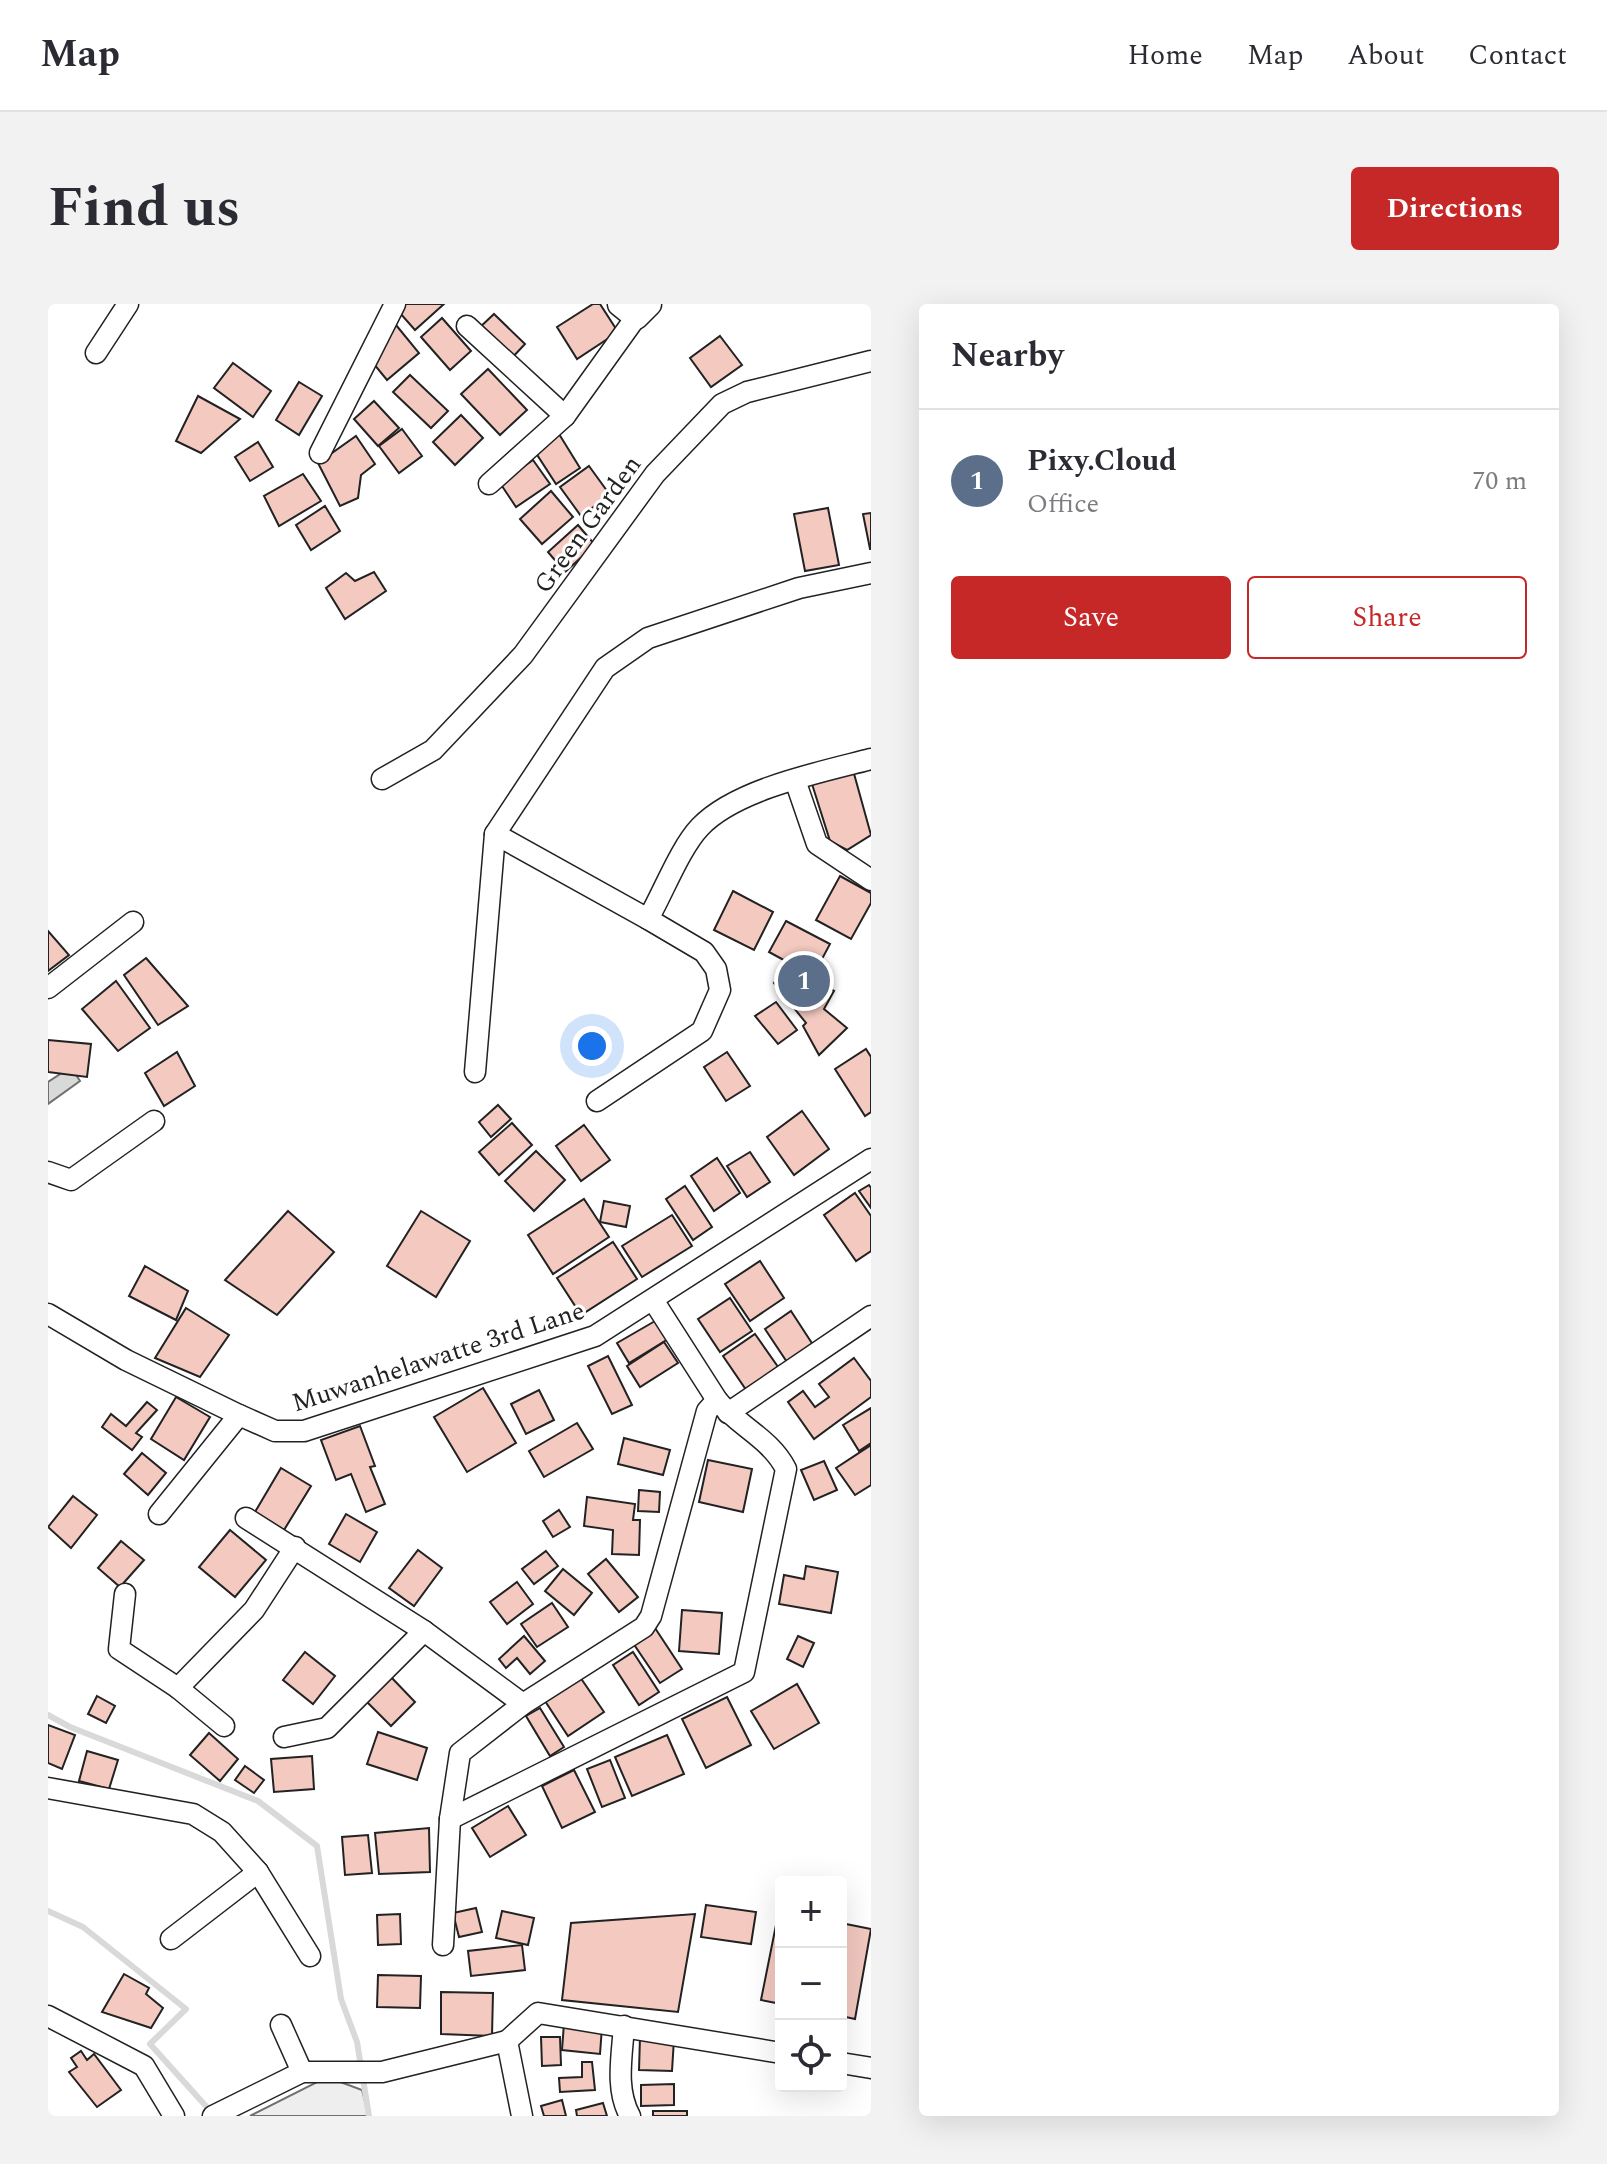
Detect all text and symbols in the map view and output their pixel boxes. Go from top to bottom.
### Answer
text: Map [40,26,120,84]
text: Home [1127,34,1203,77]
text: Map [1247,34,1303,77]
text: About [1347,34,1424,77]
text: Contact [1468,34,1567,77]
text: Find us [48,166,241,251]
button: Directions [1351,167,1559,250]
text: Nearby [951,330,1064,382]
text: Pixy.Cloud [1027,438,1177,484]
street label: Green Garden [524,447,652,602]
text: 1 [970,461,984,501]
text: 70 m [1472,461,1527,501]
text: Office [1027,484,1099,524]
button: Save [951,576,1231,659]
button: Share [1247,576,1527,659]
pin: 1 [778,951,830,1011]
your location [572,1026,612,1066]
street label: Muwanhelawatte 3rd Lane [287,1291,590,1423]
map controls [775,1876,847,2092]
button: + [775,1876,847,1948]
button: − [775,1948,847,2020]
button: locate [775,2020,847,2092]

